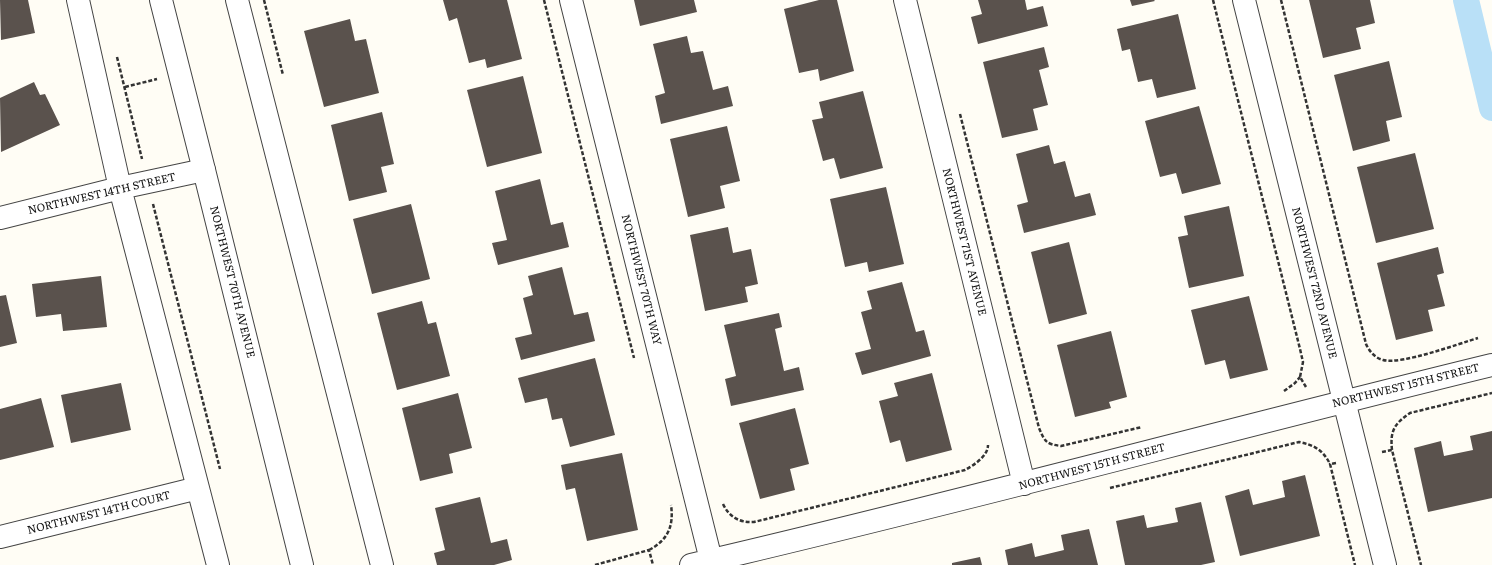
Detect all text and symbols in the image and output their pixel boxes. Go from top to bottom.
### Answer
street label: NORTHWEST 71ST AVENUE [939,167,989,317]
street label: NORTHWEST 14TH STREET [27,171,177,217]
street label: NORTHWEST 70TH AVENUE [207,205,257,359]
street label: NORTHWEST 72ND AVENUE [1289,206,1339,360]
street label: NORTHWEST 70TH WAY [618,213,664,347]
street label: NORTHWEST 15TH STREET [1331,361,1481,411]
street label: NORTHWEST 15TH STREET [1017,441,1167,493]
street label: NORTHWEST 14TH COURT [26,489,172,537]

